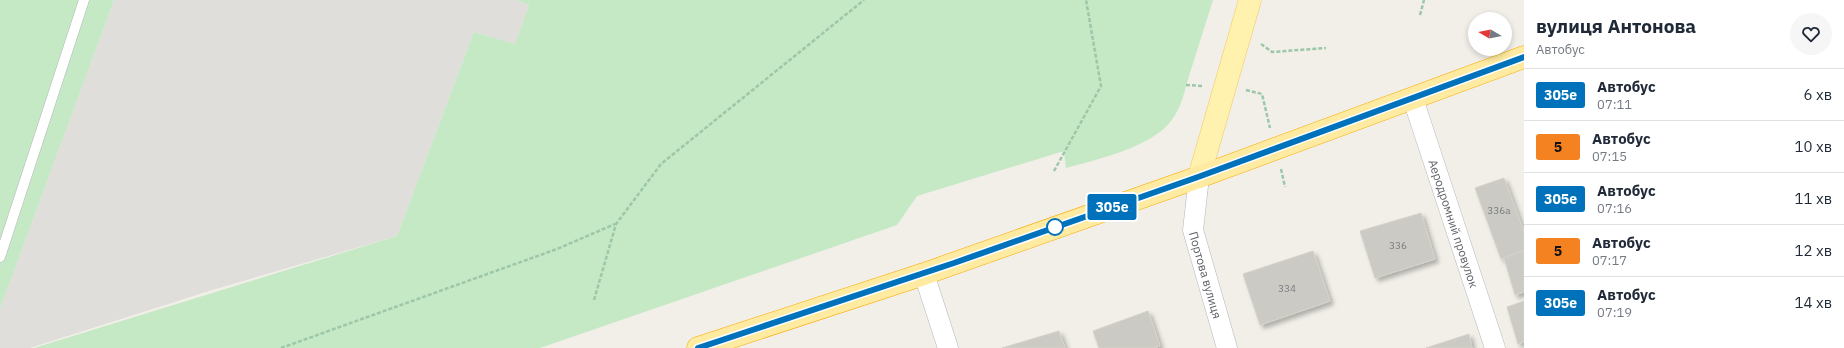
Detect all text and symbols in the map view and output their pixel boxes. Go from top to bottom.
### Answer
north arrow [1468,12,1512,56]
map controls [1468,12,1512,56]
button: heart [1790,13,1832,55]
text: вулиця Антонова [1536,14,1696,38]
text: Автобус [1536,41,1585,58]
text: Автобус [1597,77,1656,96]
text: 6 хв [1803,85,1832,104]
text: 305e [1544,86,1577,104]
text: 07:11 [1597,96,1632,113]
text: Автобус [1592,129,1651,148]
text: 10 хв [1794,137,1832,156]
text: 5 [1554,138,1562,156]
text: 07:15 [1592,148,1627,165]
street label: Аеродромний провулок [1426,157,1482,290]
text: Автобус [1597,181,1656,200]
text: 11 хв [1794,189,1832,208]
text: 305e [1544,190,1577,208]
line badge: 305e [1084,194,1140,220]
text: 305e [1095,198,1129,216]
text: 07:16 [1597,200,1632,217]
house number: 336а [1487,204,1511,217]
unlabelled marker [1046,218,1064,236]
street label: Портова вулиця [1186,230,1226,320]
text: Автобус [1592,233,1651,252]
house number: 336 [1389,239,1407,252]
text: 12 хв [1794,241,1832,260]
text: 5 [1554,242,1562,260]
text: 07:17 [1592,252,1627,269]
house number: 334 [1278,282,1296,295]
text: Автобус [1597,285,1656,304]
text: 14 хв [1794,293,1832,312]
text: 305e [1544,294,1577,312]
text: 07:19 [1597,304,1632,321]

